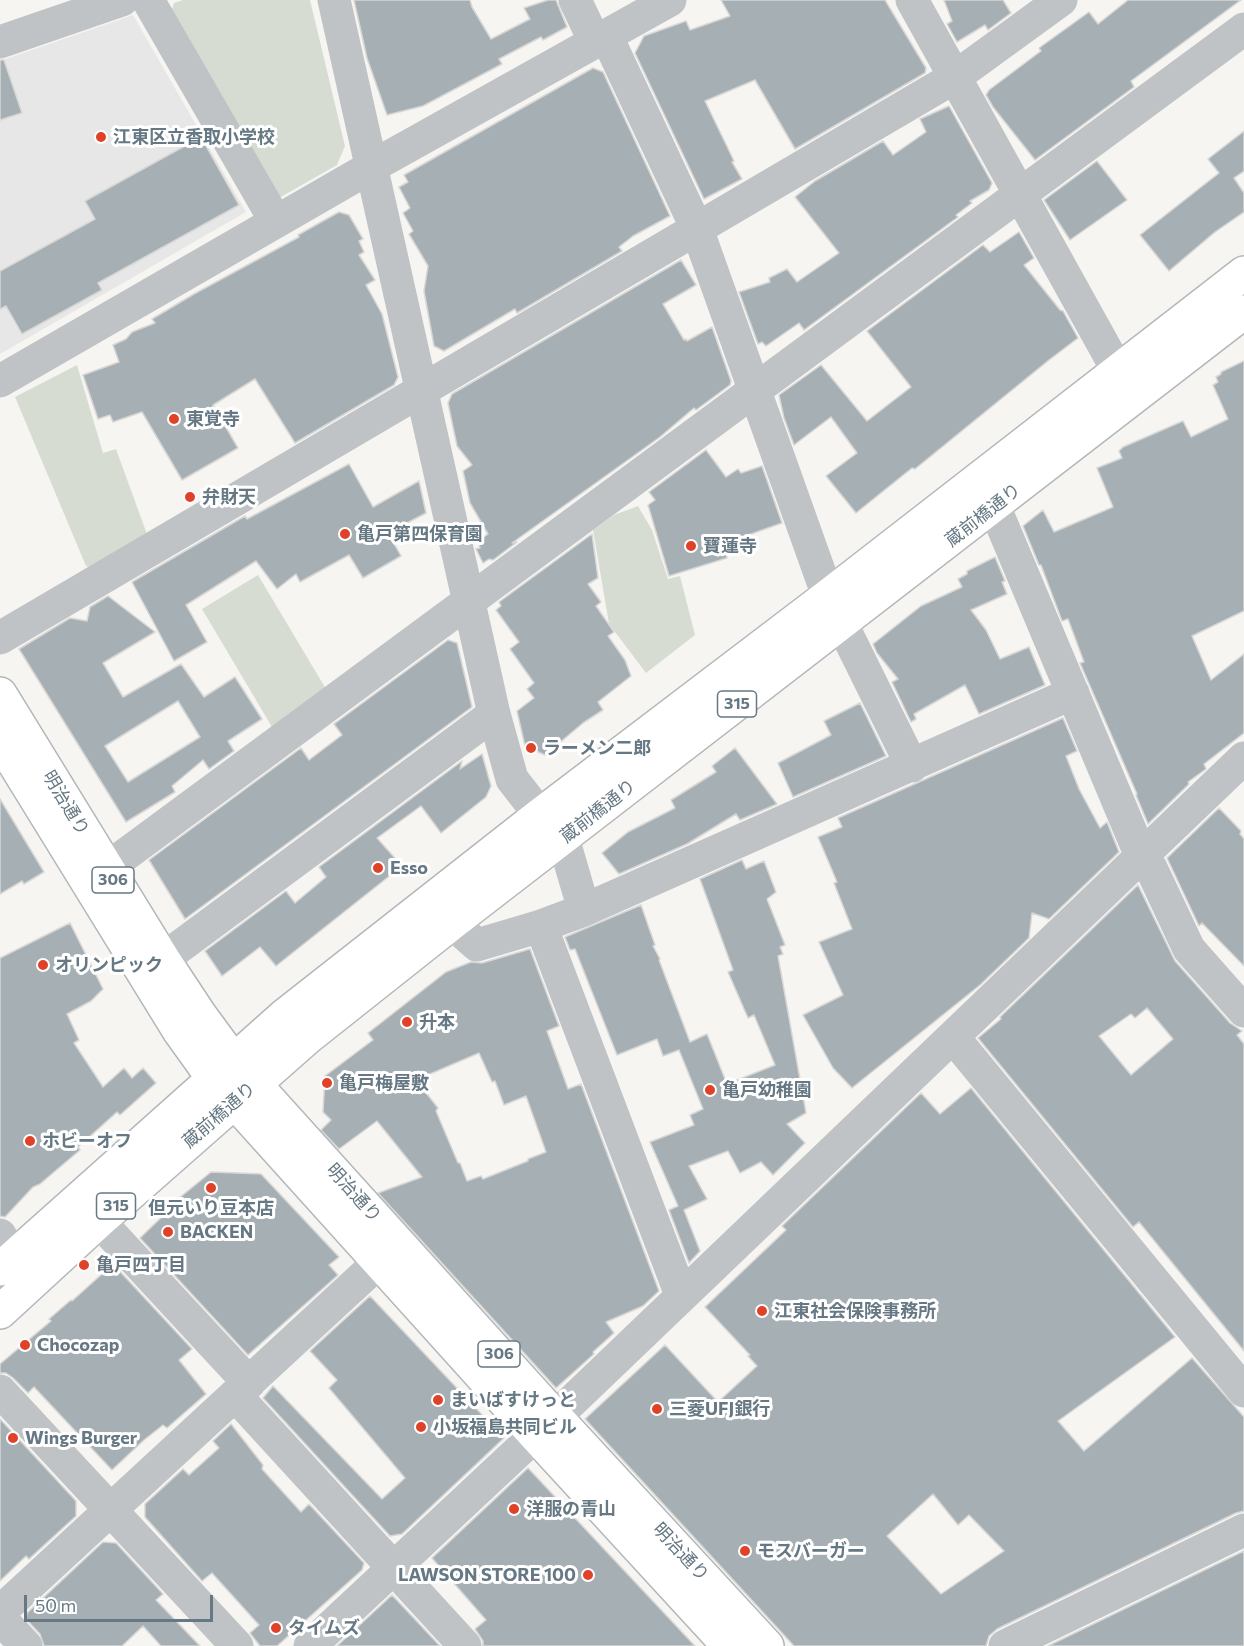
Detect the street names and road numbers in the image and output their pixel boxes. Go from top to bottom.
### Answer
street label: 蔵前橋通り [941,479,1025,551]
road number: 315 [718,691,756,717]
street label: 明治通り [38,767,94,839]
street label: 蔵前橋通り [556,775,640,847]
road number: 306 [92,867,134,893]
street label: 蔵前橋通り [178,1077,260,1153]
street label: 明治通り [322,1159,386,1227]
road number: 315 [96,1193,136,1219]
road number: 306 [478,1341,520,1367]
street label: 明治通り [649,1518,713,1586]

